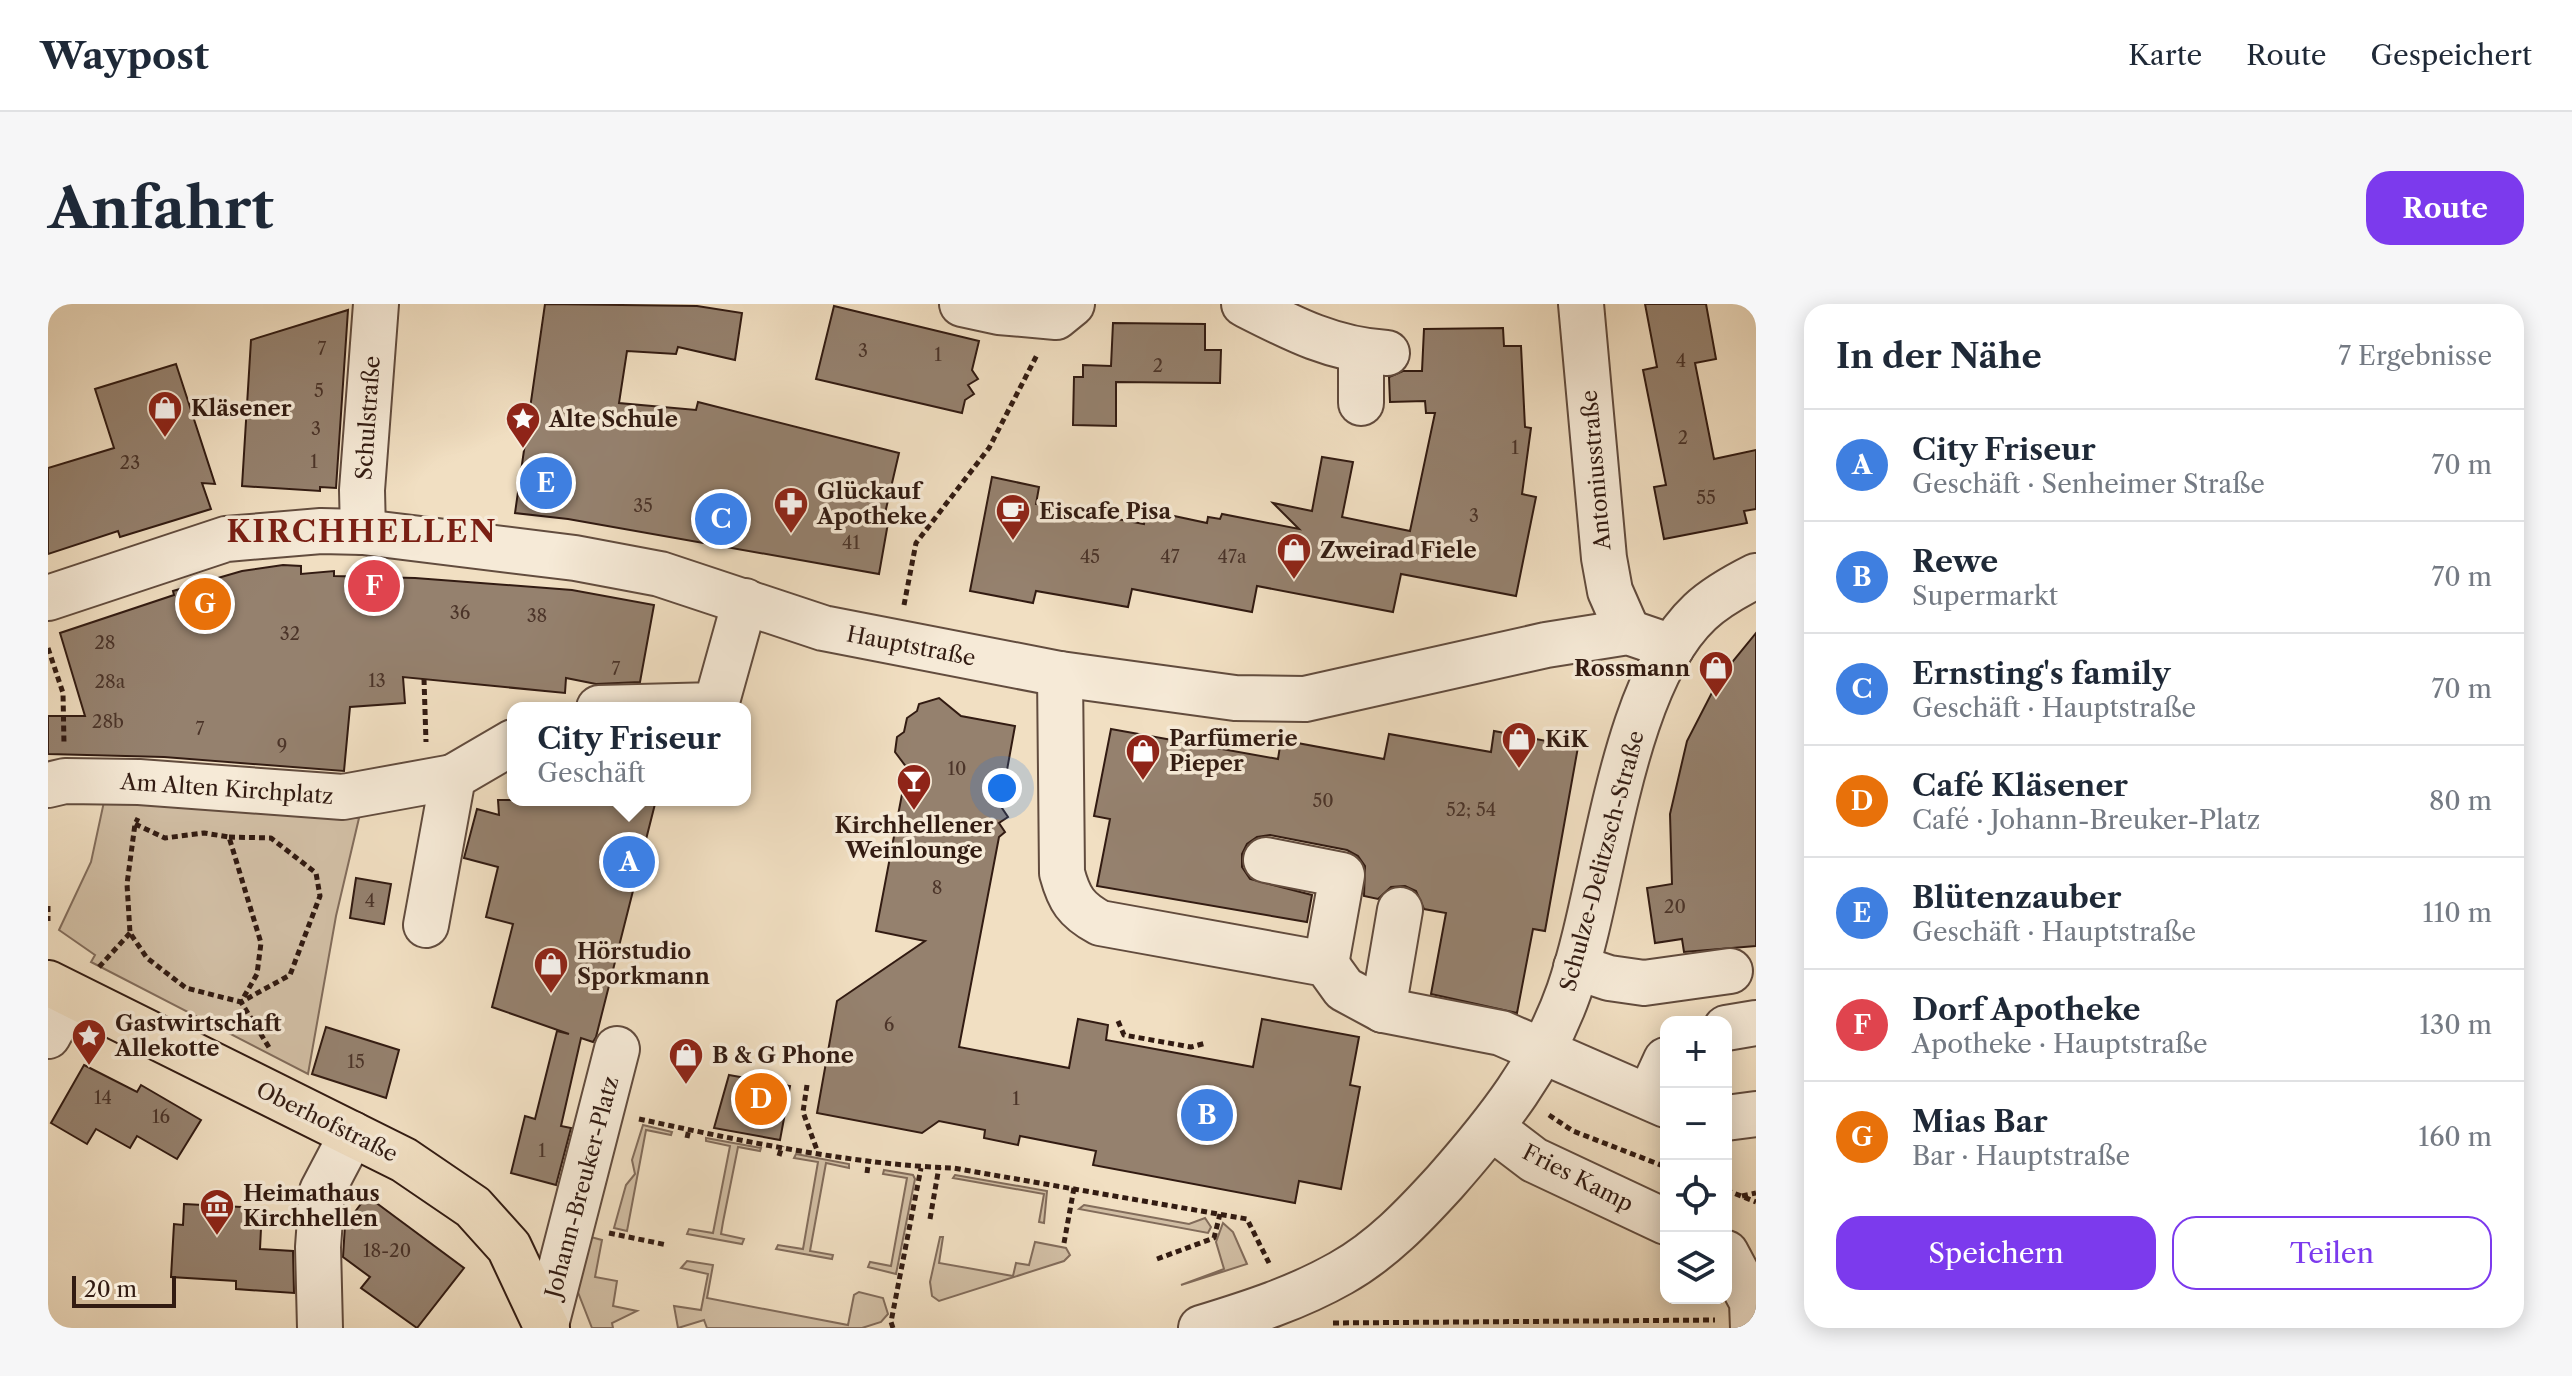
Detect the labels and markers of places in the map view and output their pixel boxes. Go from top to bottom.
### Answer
shop icon: Kläsener [146,389,184,439]
place label: Kläsener [191,395,292,422]
place icon: Alte Schule [504,400,542,450]
place label: Alte Schule [548,406,678,433]
pin: E [520,453,572,513]
place label: Glückauf Apotheke [816,478,927,530]
pharmacy icon: Glückauf Apotheke [772,485,810,535]
pin: C [695,489,747,549]
cafe icon: Eiscafe Pisa [994,492,1032,542]
place label: Eiscafe Pisa [1039,498,1172,525]
shop icon: Zweirad Fiele [1275,531,1313,581]
place label: Zweirad Fiele [1320,537,1477,564]
pin: F [348,556,400,616]
pin: G [179,574,231,634]
shop icon: Rossmann [1697,649,1735,699]
place label: Rossmann [1574,655,1690,682]
shop icon: KiK [1500,720,1538,770]
place label: Parfümerie Pieper [1169,725,1298,777]
place label: KiK [1545,726,1589,753]
shop icon: Parfümerie Pieper [1124,732,1162,782]
bar icon: Kirchhellener Weinlounge [895,762,933,812]
place label: Kirchhellener Weinlounge [835,812,994,864]
pin: A [603,832,655,892]
place label: Hörstudio Sporkmann [577,938,710,990]
shop icon: Hörstudio Sporkmann [532,945,570,995]
place label: Gastwirtschaft Allekotte [114,1010,282,1062]
place icon: Gastwirtschaft Allekotte [70,1017,108,1067]
shop icon: B & G Phone [667,1036,705,1086]
place label: B & G Phone [712,1042,854,1069]
pin: D [735,1069,787,1129]
pin: B [1181,1085,1233,1145]
place label: Heimathaus Kirchhellen [243,1180,380,1232]
museum icon: Heimathaus Kirchhellen [198,1187,236,1237]

